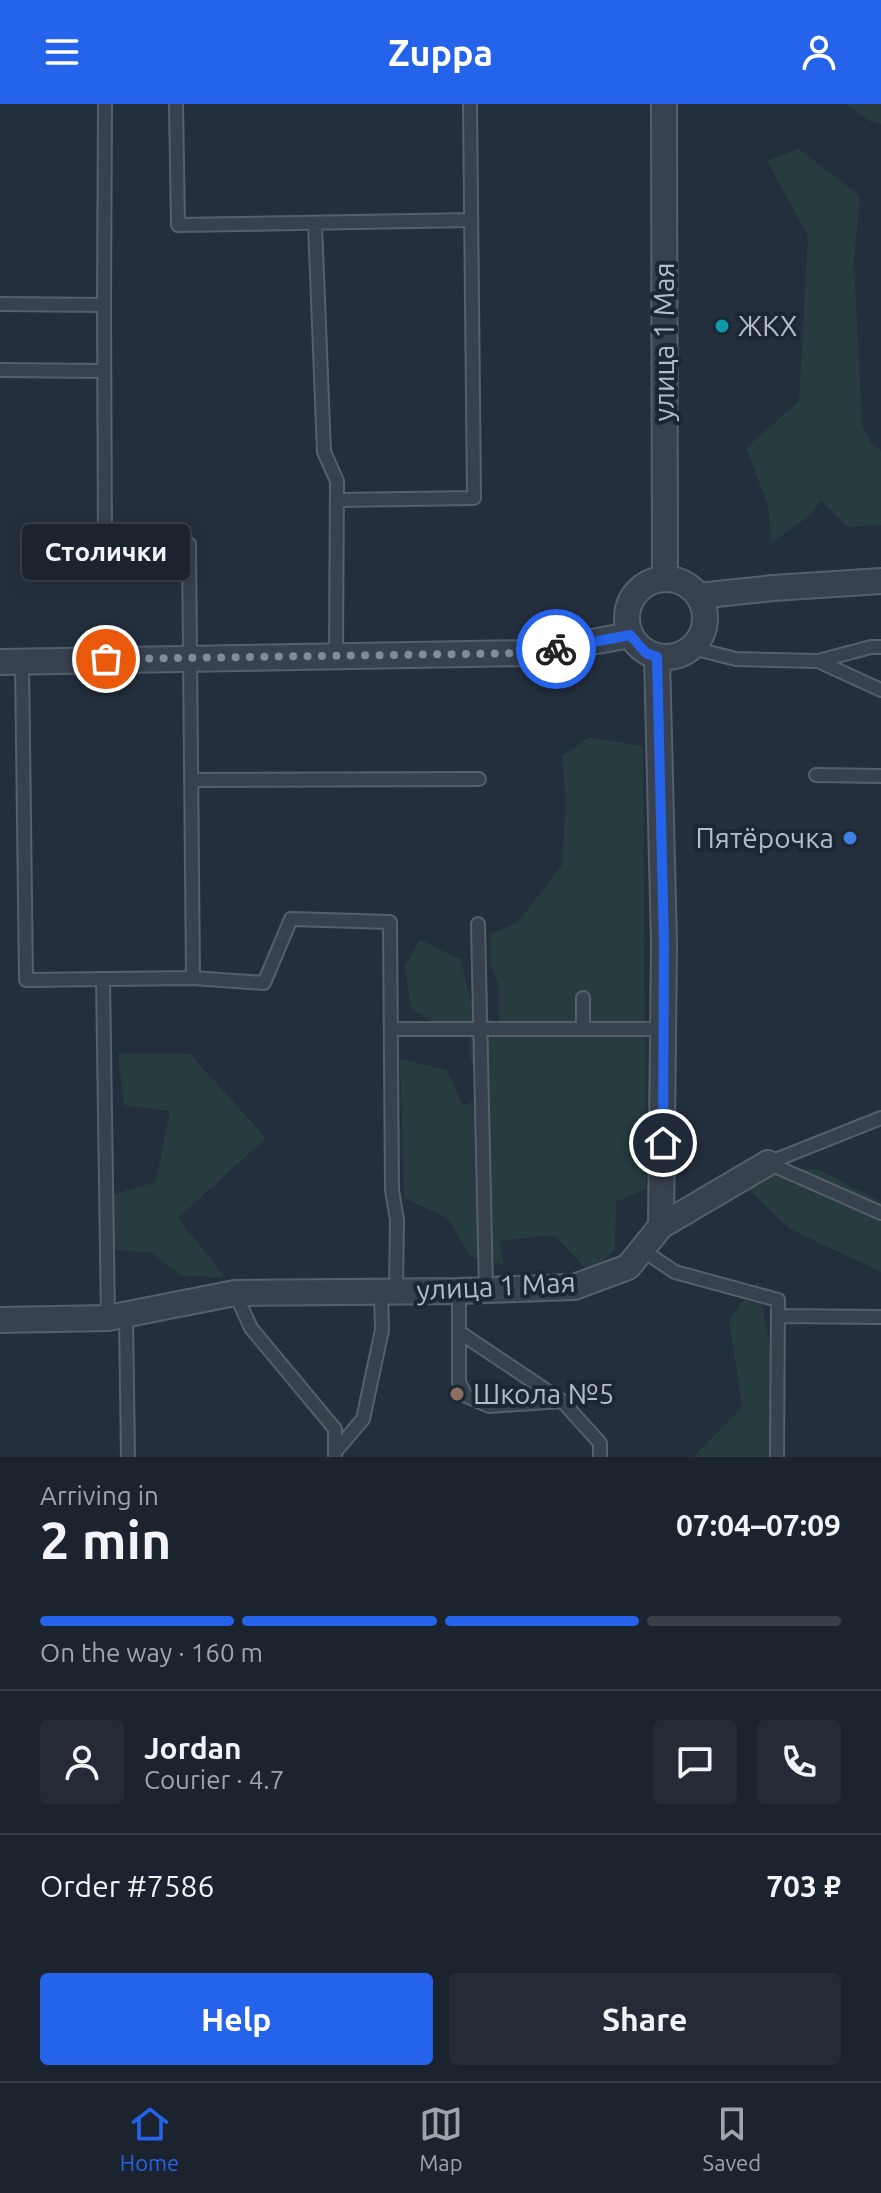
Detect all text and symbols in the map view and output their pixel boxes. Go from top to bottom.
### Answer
icon: menu [40,30,84,74]
icon: person [797,30,841,74]
text: Zuppa [388,32,493,73]
street label: улица 1 Мая [648,262,679,422]
place label: ЖКХ [738,310,797,341]
marker: ЖКХ [713,317,731,335]
callout: Столички [22,523,190,579]
text: Столички [45,537,167,566]
courier [516,609,596,689]
pin [72,625,140,693]
icon: bike [534,627,578,671]
icon: bag [84,637,128,681]
place label: Пятёрочка [696,822,834,853]
marker: Пятёрочка [841,829,859,847]
pin [629,1109,697,1177]
icon: home [641,1121,685,1165]
street label: улица 1 Мая [416,1266,576,1305]
place label: Школа №5 [473,1378,614,1409]
marker: Школа №5 [448,1385,466,1403]
text: Arriving in [40,1481,159,1510]
text: 07:04–07:09 [676,1508,841,1542]
text: 2 min [40,1511,171,1569]
text: On the way · 160 m [40,1638,263,1667]
button: person [40,1720,124,1804]
button: chat [653,1720,737,1804]
button: phone [757,1720,841,1804]
text: Jordan [144,1731,242,1765]
text: Courier · 4.7 [144,1765,284,1794]
text: Order #7586 [40,1869,214,1903]
text: 703 ₽ [766,1869,841,1903]
button: Help [40,1973,433,2065]
button: Share [449,1973,841,2065]
tab: Home [120,2102,179,2175]
tab: Map [419,2102,463,2175]
tab: Saved [703,2102,761,2175]

